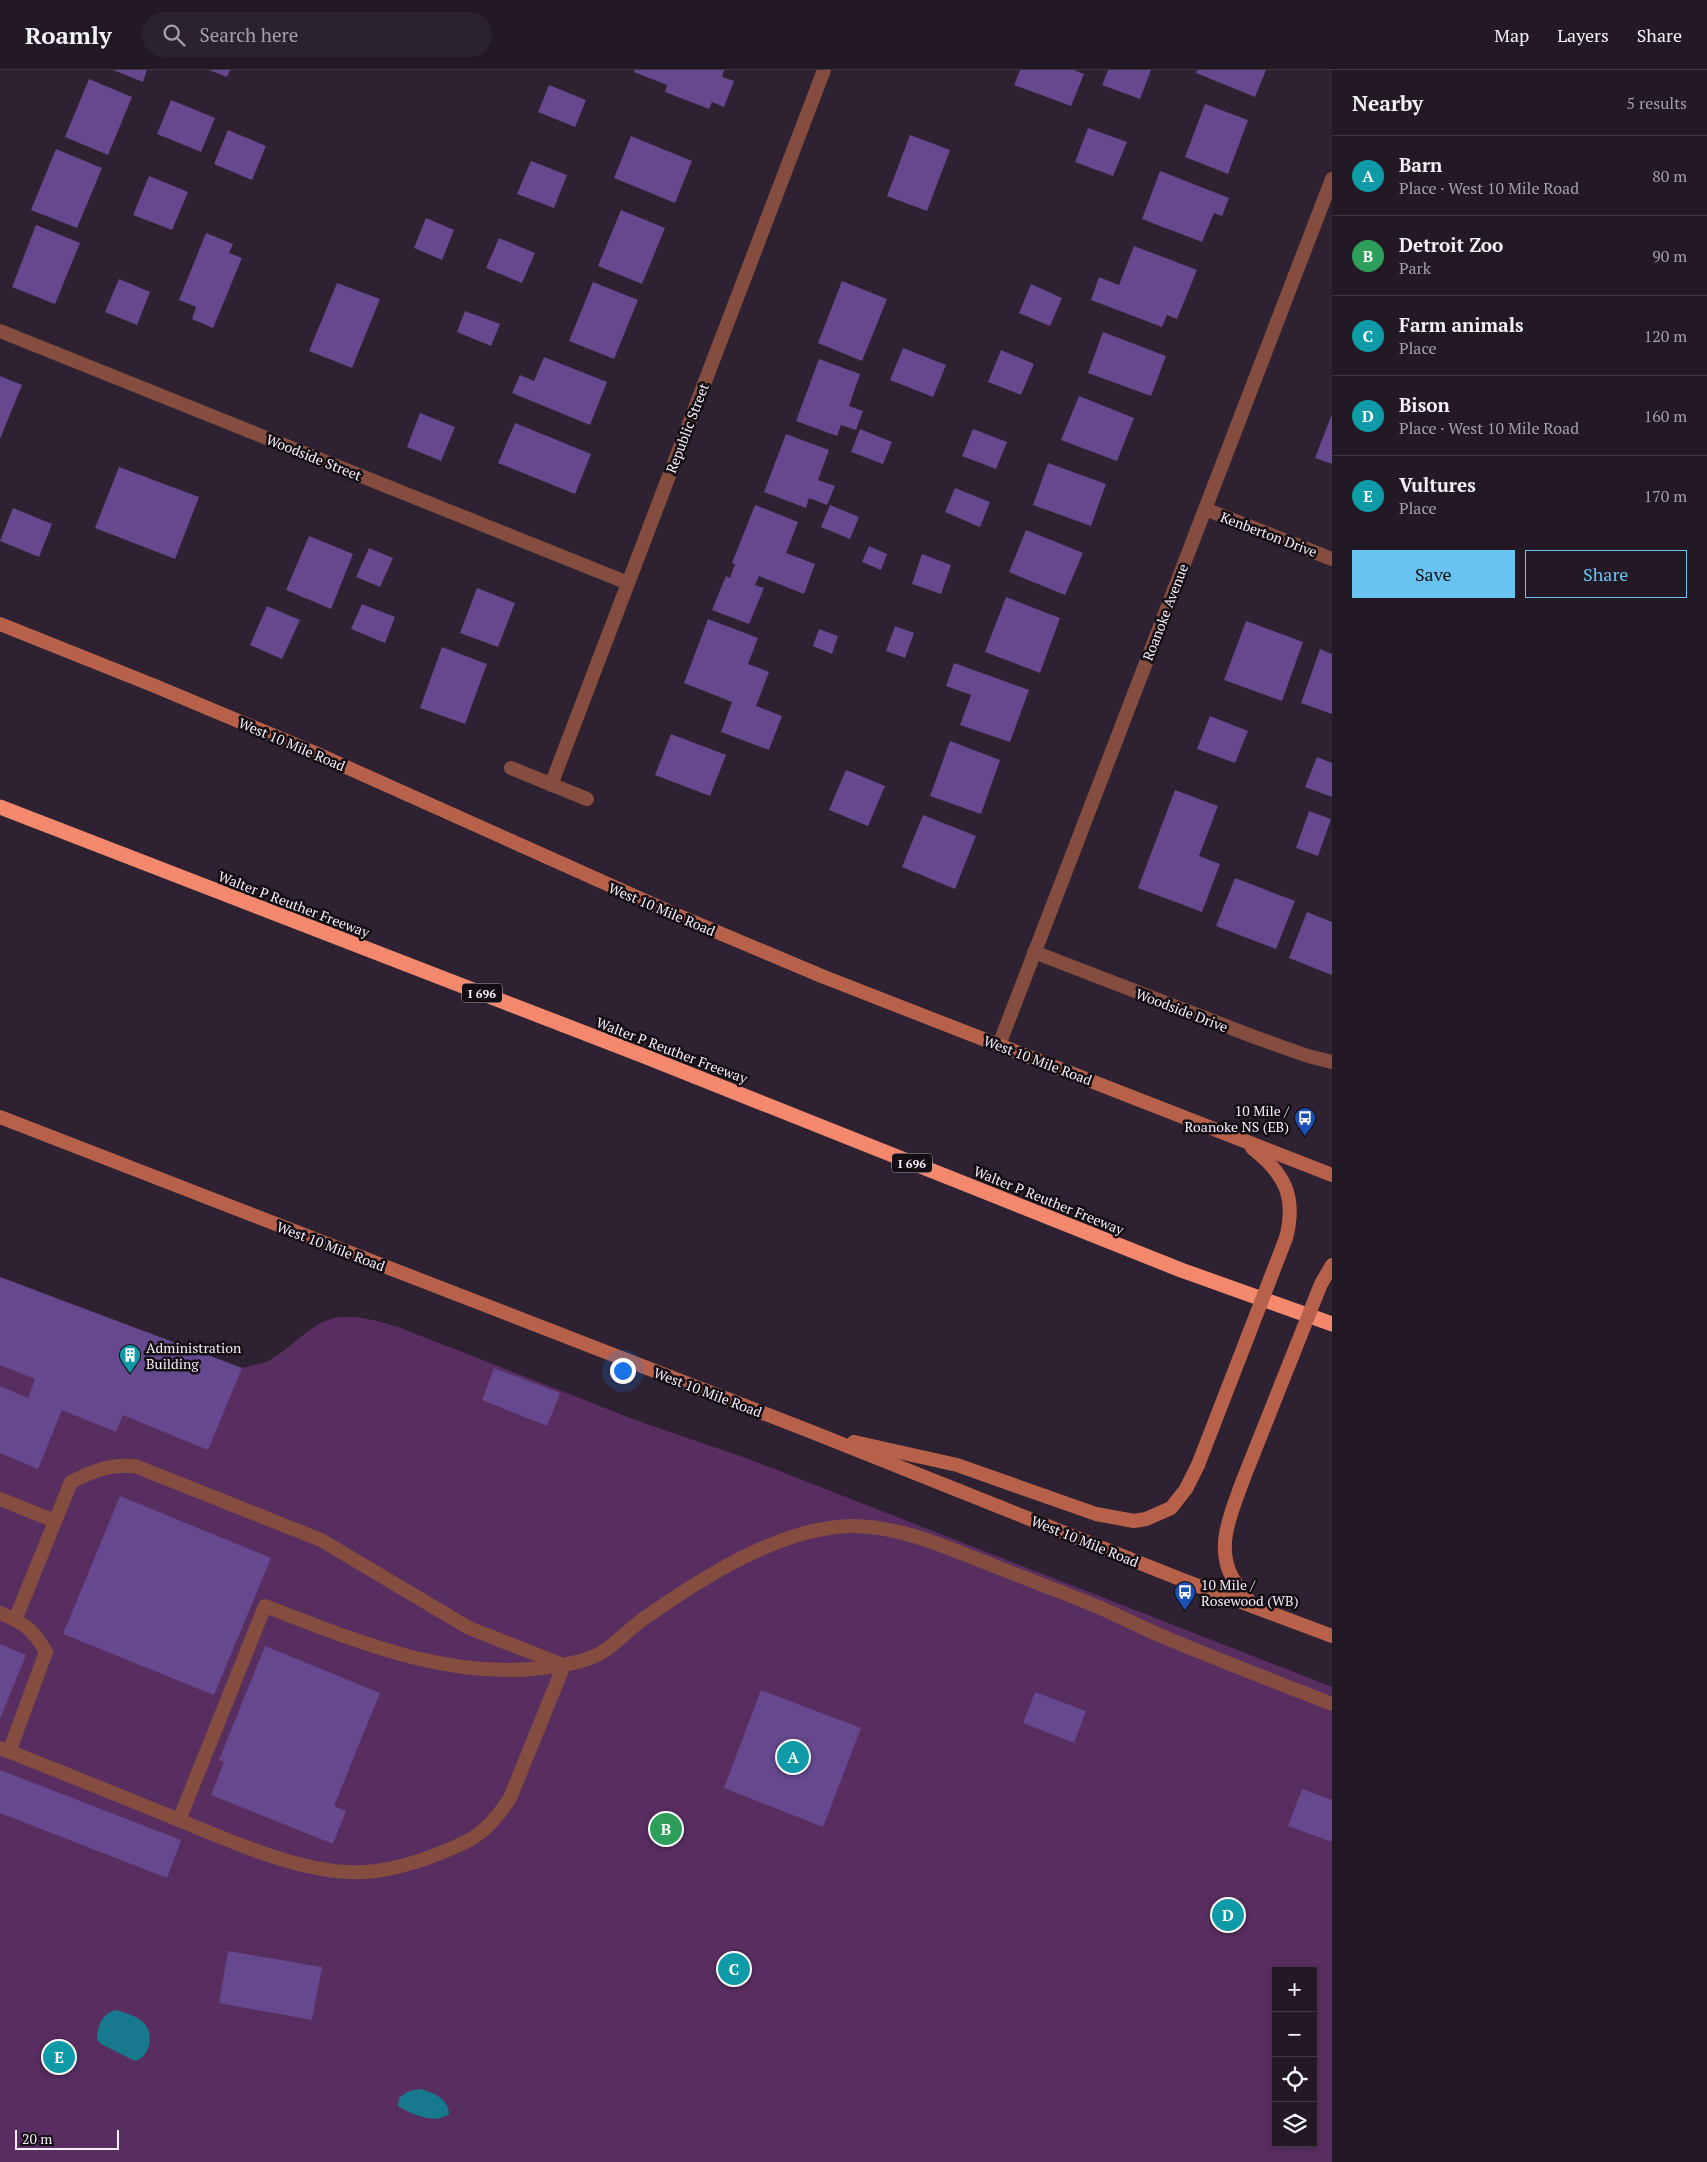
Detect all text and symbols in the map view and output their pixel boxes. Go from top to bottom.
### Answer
search box [142,12,492,57]
text: Roamly [25,19,112,51]
icon: search [160,21,188,49]
text: Search here [200,22,298,47]
text: Map [1494,23,1529,47]
text: Layers [1557,23,1609,47]
text: Share [1637,23,1682,47]
text: Nearby [1352,89,1423,117]
text: 5 results [1627,92,1687,114]
text: Barn [1399,152,1442,177]
text: A [1362,165,1374,187]
text: 80 m [1652,165,1687,187]
text: Place · West 10 Mile Road [1399,177,1579,199]
text: Detroit Zoo [1399,232,1503,257]
text: B [1363,245,1373,267]
text: 90 m [1652,245,1687,267]
text: Park [1399,257,1431,279]
text: Farm animals [1399,312,1524,337]
text: C [1363,325,1373,347]
text: 120 m [1644,325,1687,347]
text: Place [1399,337,1437,359]
street label: Republic Street [661,380,713,476]
text: Bison [1399,392,1450,417]
text: D [1362,405,1374,427]
text: 160 m [1644,405,1687,427]
text: Place · West 10 Mile Road [1399,417,1579,439]
street label: Woodside Street [263,429,365,485]
text: Vultures [1399,472,1476,497]
text: E [1363,485,1373,507]
text: 170 m [1644,485,1687,507]
text: Place [1399,497,1437,519]
street label: Kenberton Drive [1218,507,1320,561]
button: Save [1352,550,1515,598]
button: Share [1525,550,1687,598]
street label: Roanoke Avenue [1138,561,1192,663]
street label: West 10 Mile Road [236,713,349,775]
street label: Walter P Reuther Freeway [216,866,373,942]
street label: West 10 Mile Road [606,878,719,940]
road number: I 696 [462,984,502,1002]
street label: Woodside Drive [1133,984,1231,1036]
street label: Walter P Reuther Freeway [594,1012,751,1088]
street label: West 10 Mile Road [981,1031,1095,1089]
place label: 10 Mile / Roanoke NS (EB) [1184,1101,1290,1136]
bus stop icon: 10 Mile / Roanoke NS (EB) [1293,1106,1317,1137]
road number: I 696 [892,1154,932,1172]
street label: Walter P Reuther Freeway [971,1161,1128,1239]
street label: West 10 Mile Road [274,1217,388,1275]
place label: Administration Building [146,1338,242,1373]
building icon: Administration Building [118,1343,142,1374]
your location [610,1358,636,1384]
street label: West 10 Mile Road [651,1363,765,1421]
street label: West 10 Mile Road [1028,1511,1142,1571]
place label: 10 Mile / Rosewood (WB) [1201,1575,1298,1610]
bus stop icon: 10 Mile / Rosewood (WB) [1173,1580,1197,1611]
pin: A [777,1738,809,1776]
pin: B [650,1810,682,1848]
pin: D [1212,1896,1244,1934]
pin: C [718,1950,750,1988]
map controls [1272,1967,1317,2147]
button: + [1272,1967,1317,2012]
button: − [1272,2012,1317,2057]
pin: E [43,2038,75,2076]
button: locate [1272,2057,1317,2102]
button: layers [1272,2102,1317,2147]
scale bar [15,2127,119,2150]
text: 20 m [22,2129,52,2148]

